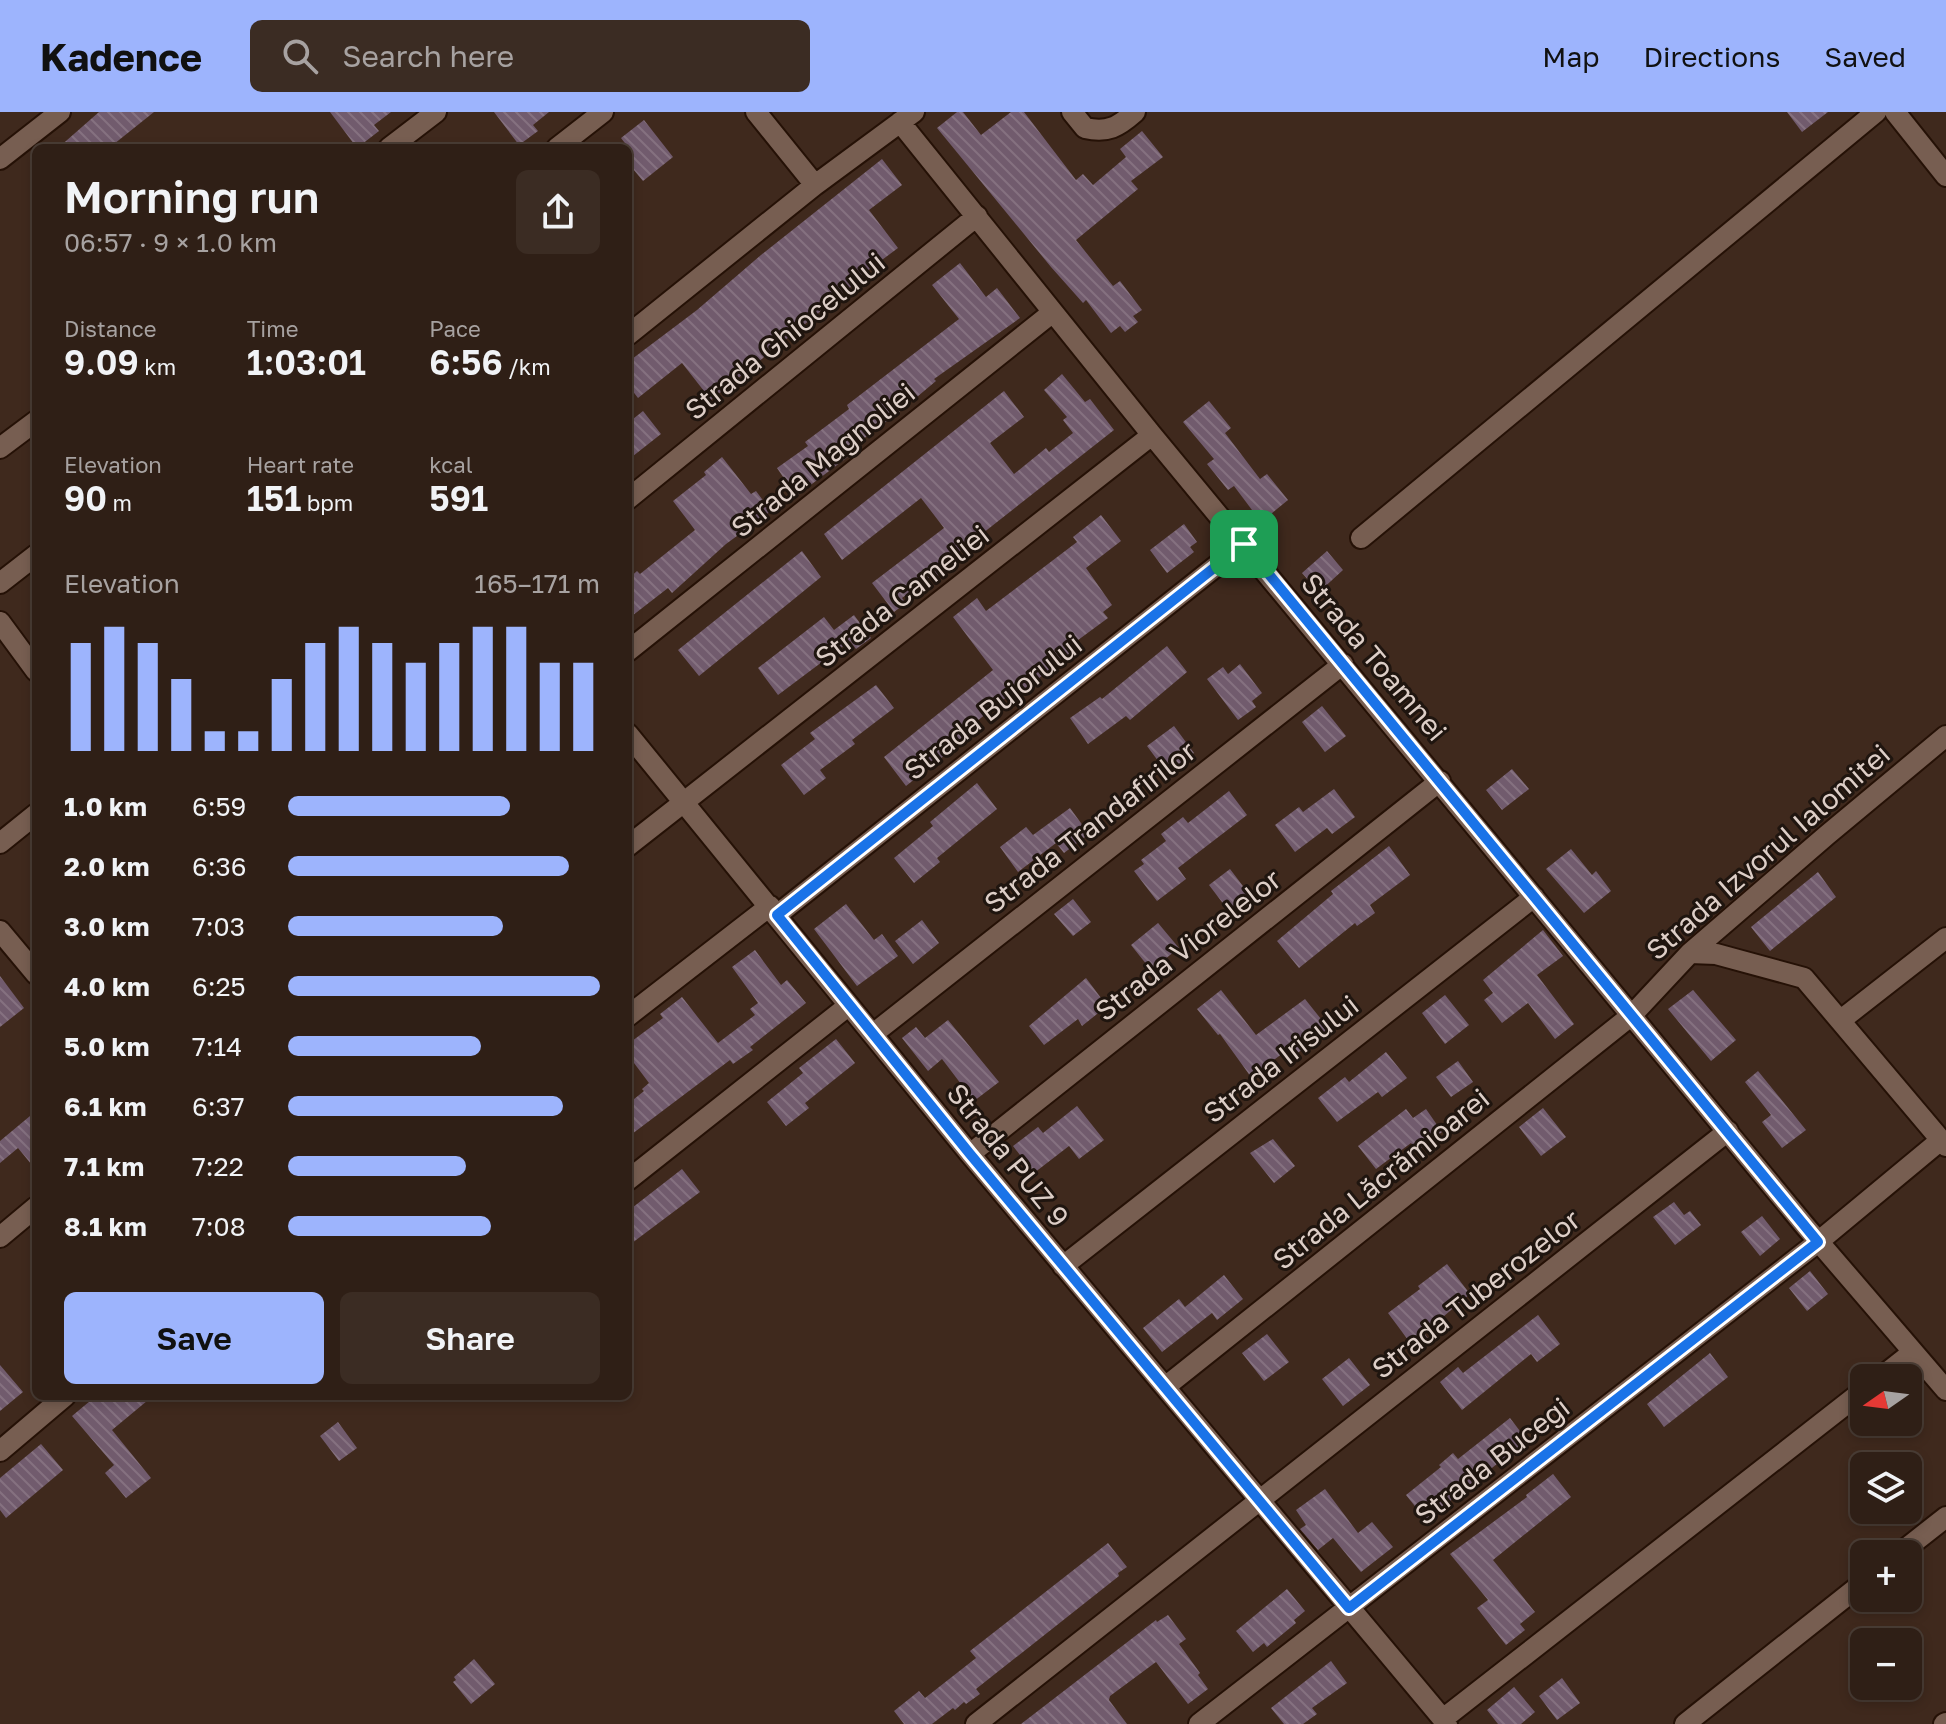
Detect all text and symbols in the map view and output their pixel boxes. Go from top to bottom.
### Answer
search box [250,20,810,92]
text: Kadence [40,34,202,79]
icon: search [278,34,322,78]
text: Search here [342,38,514,74]
text: Map [1542,40,1599,73]
text: Directions [1643,40,1780,73]
text: Saved [1824,40,1906,73]
text: Morning run [64,170,319,223]
button: share [516,170,600,254]
text: 06:57 · 9 × 1.0 km [64,227,277,258]
street label: Strada Ghiocelului [678,245,891,426]
text: Distance [64,315,156,342]
text: Time [247,315,298,342]
text: Pace [429,315,481,342]
text: 9.09 [64,342,139,382]
text: 1:03:01 [247,342,366,382]
text: 6:56 [429,342,503,382]
text: km [139,353,176,380]
text: /km [503,353,551,380]
street label: Strada Magnoliei [724,376,921,544]
text: Elevation [64,451,162,478]
text: Heart rate [247,451,354,478]
text: kcal [429,451,473,478]
text: 90 [64,478,107,518]
text: 151 [247,478,301,518]
text: 591 [429,478,488,518]
text: m [107,489,132,516]
text: bpm [301,489,353,516]
pin [1210,510,1278,578]
street label: Strada Cameliei [808,518,995,674]
icon: arrive [1222,522,1266,566]
street label: Strada Toamnei [1295,566,1454,747]
text: Elevation [64,568,180,599]
text: 165–171 m [474,568,600,599]
street label: Strada Bujorului [897,627,1088,786]
street label: Strada Trandafirilor [977,734,1202,919]
street label: Strada Izvorul Ialomitei [1639,737,1896,966]
text: 1.0 km [64,791,147,822]
text: 6:59 [192,791,246,822]
text: 2.0 km [64,851,149,882]
text: 6:36 [192,851,246,882]
street label: Strada Viorelelor [1088,862,1287,1027]
text: 3.0 km [64,911,149,942]
text: 7:03 [192,911,245,942]
text: 4.0 km [64,971,150,1002]
text: 6:25 [192,971,246,1002]
street label: Strada Irisului [1197,988,1365,1129]
text: 5.0 km [64,1031,149,1062]
text: 7:14 [192,1031,242,1062]
street label: Strada PUZ 9 [941,1076,1076,1233]
street label: Strada Lăcrămioarei [1266,1081,1495,1276]
text: 6.1 km [64,1091,147,1122]
text: 6:37 [192,1091,245,1122]
text: 7.1 km [64,1151,144,1182]
text: 7:22 [192,1151,244,1182]
street label: Strada Tuberozelor [1365,1202,1586,1385]
text: 8.1 km [64,1211,147,1242]
text: 7:08 [192,1211,246,1242]
button: Save [64,1292,324,1384]
button: Share [340,1292,600,1384]
north arrow [1850,1364,1922,1436]
map controls [1850,1364,1922,1700]
street label: Strada Bucegi [1408,1390,1576,1531]
button: layers [1850,1452,1922,1524]
button: + [1850,1540,1922,1612]
button: − [1850,1628,1922,1700]

